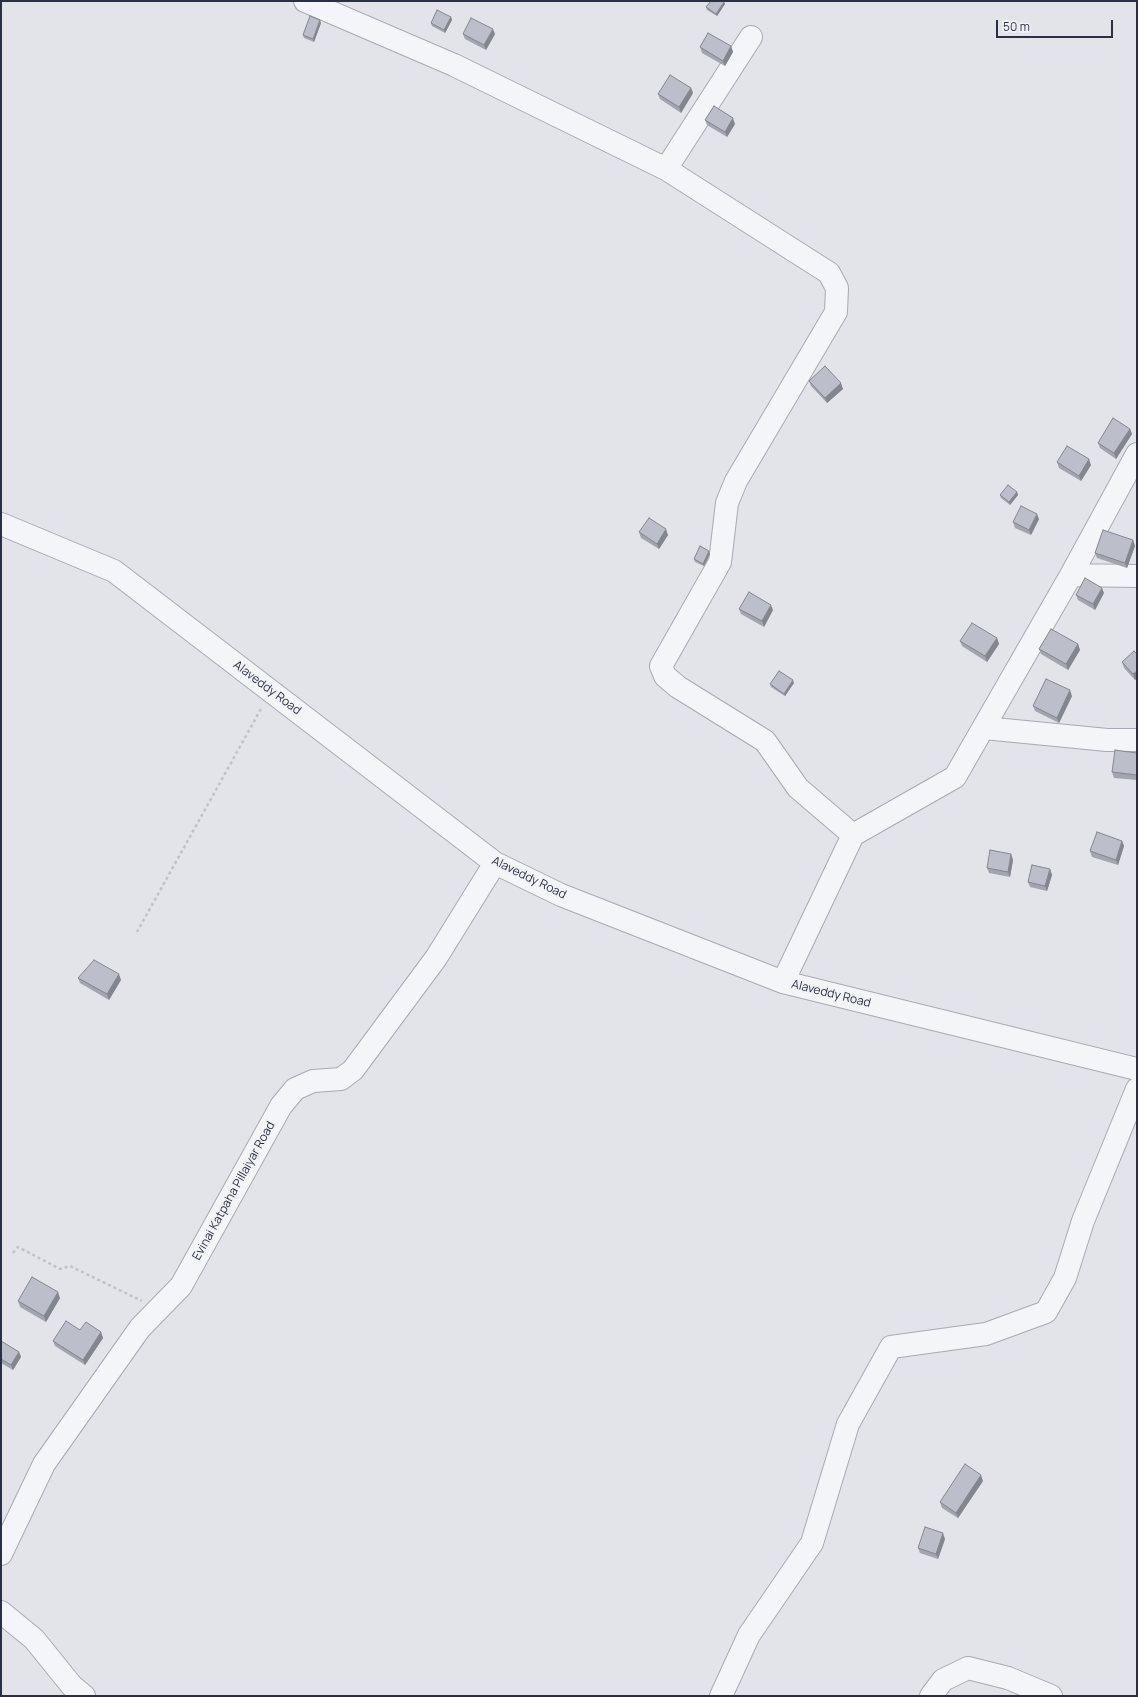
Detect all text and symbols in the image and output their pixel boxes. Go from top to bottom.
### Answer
scale bar [998,12,1115,38]
text: 50 m [1003,18,1030,35]
street label: Alaveddy Road [230,658,304,718]
street label: Alaveddy Road [489,854,569,902]
street label: Alaveddy Road [790,977,872,1011]
street label: Evinai Katpaha Pillaiyar Road [190,1119,278,1263]

